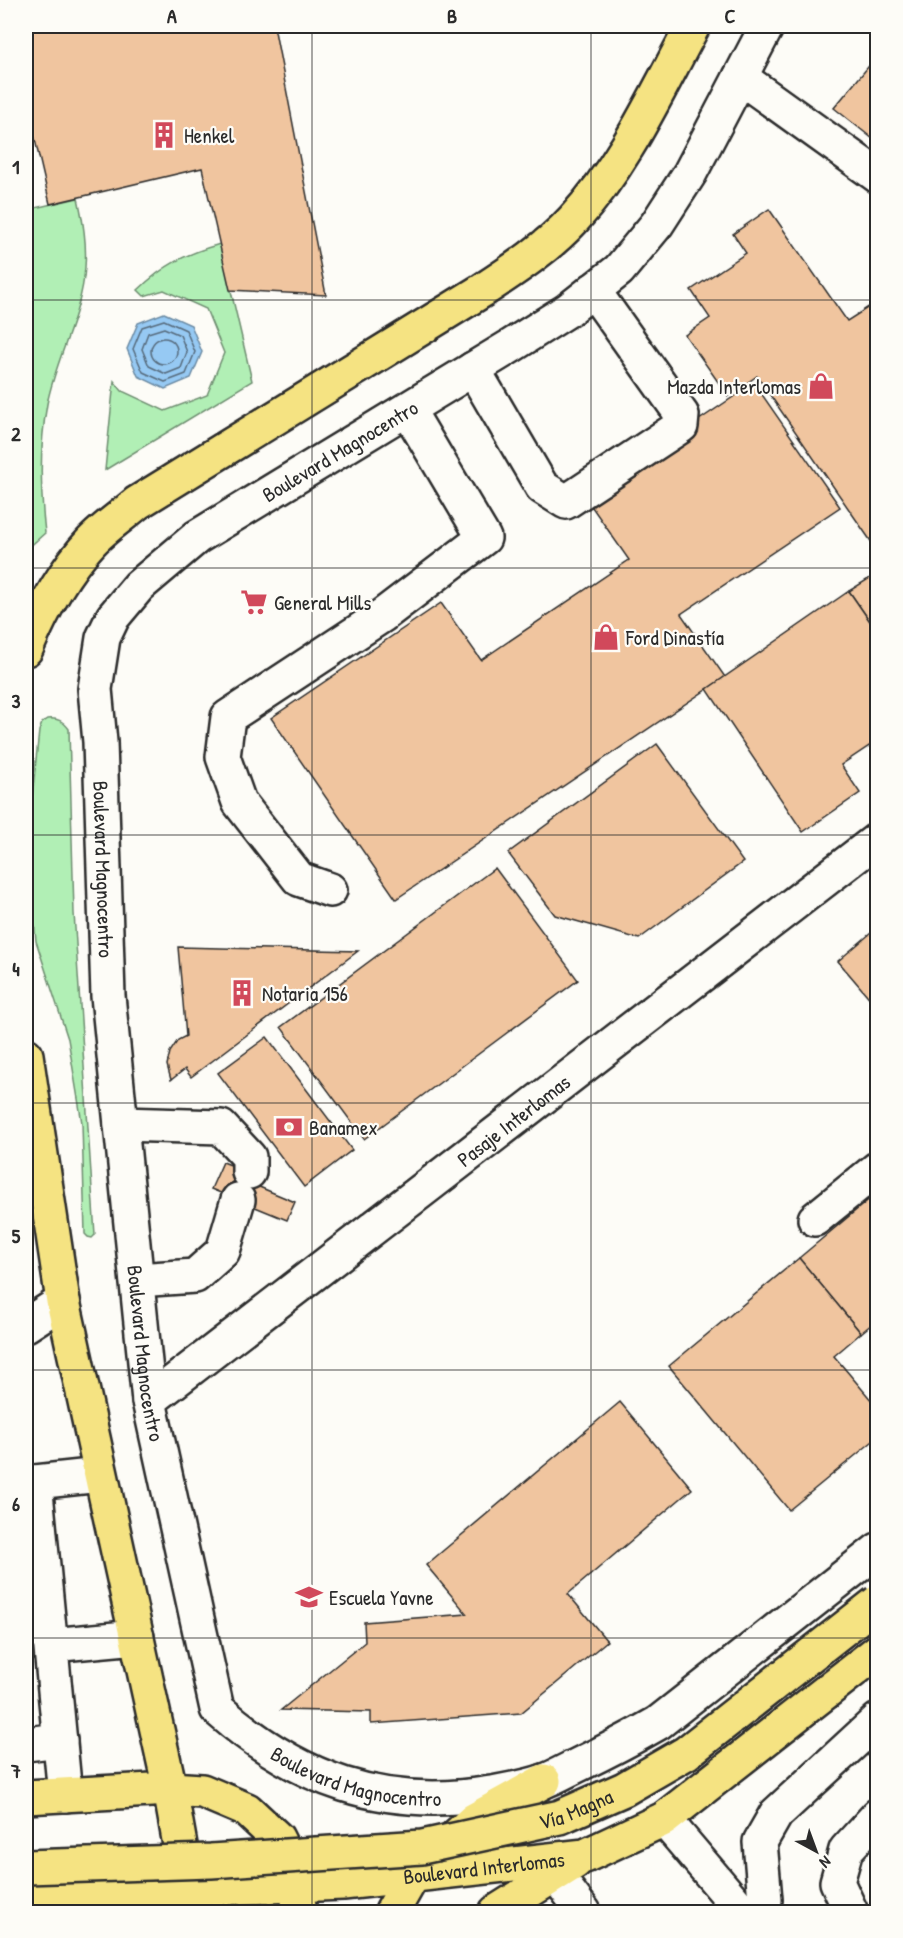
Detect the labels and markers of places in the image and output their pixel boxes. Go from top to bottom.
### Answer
building icon: Henkel [149,120,179,150]
place label: Henkel [184,121,235,150]
shop icon: Mazda Interlomas [806,371,836,401]
place label: Mazda Interlomas [667,372,801,401]
supermarket icon: General Mills [239,587,269,617]
place label: General Mills [274,588,371,617]
shop icon: Ford Dinastía [591,622,621,652]
place label: Ford Dinastía [625,623,724,652]
building icon: Notaria 156 [227,978,257,1008]
place label: Notaria 156 [262,979,348,1008]
bank icon: Banamex [274,1112,304,1142]
place label: Banamex [309,1113,378,1142]
school or university icon: Escuela Yavne [294,1582,324,1612]
place label: Escuela Yavne [329,1583,434,1612]

